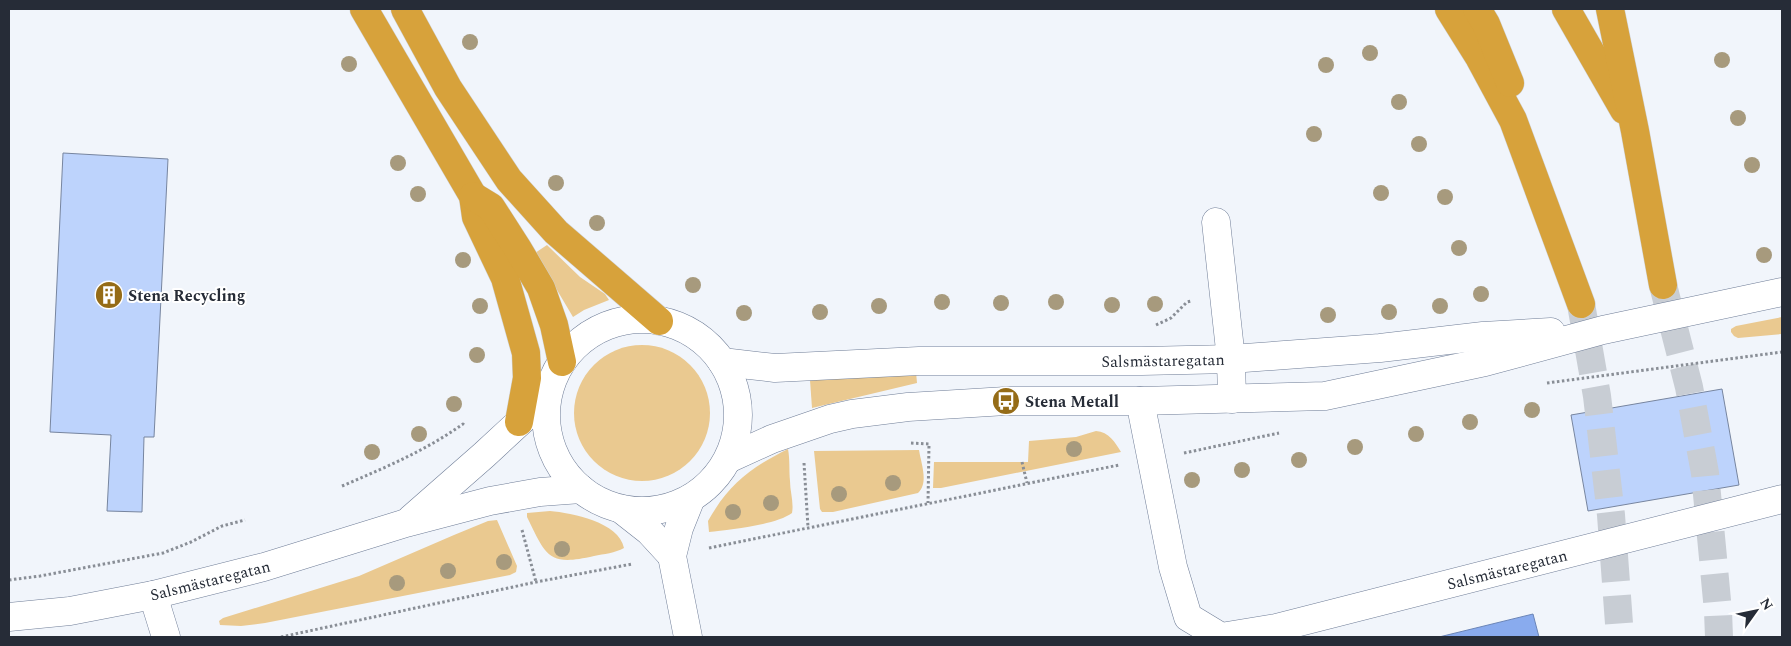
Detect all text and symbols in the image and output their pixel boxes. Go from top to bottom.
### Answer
building icon: Stena Recycling [94,280,124,310]
place label: Stena Recycling [128,284,245,308]
street label: Salsmästaregatan [1101,348,1225,374]
bus stop icon: Stena Metall [991,386,1021,416]
place label: Stena Metall [1025,390,1119,414]
street label: Salsmästaregatan [1445,543,1570,597]
street label: Salsmästaregatan [148,554,273,608]
north arrow [1731,586,1781,636]
text: N [1755,594,1778,615]

